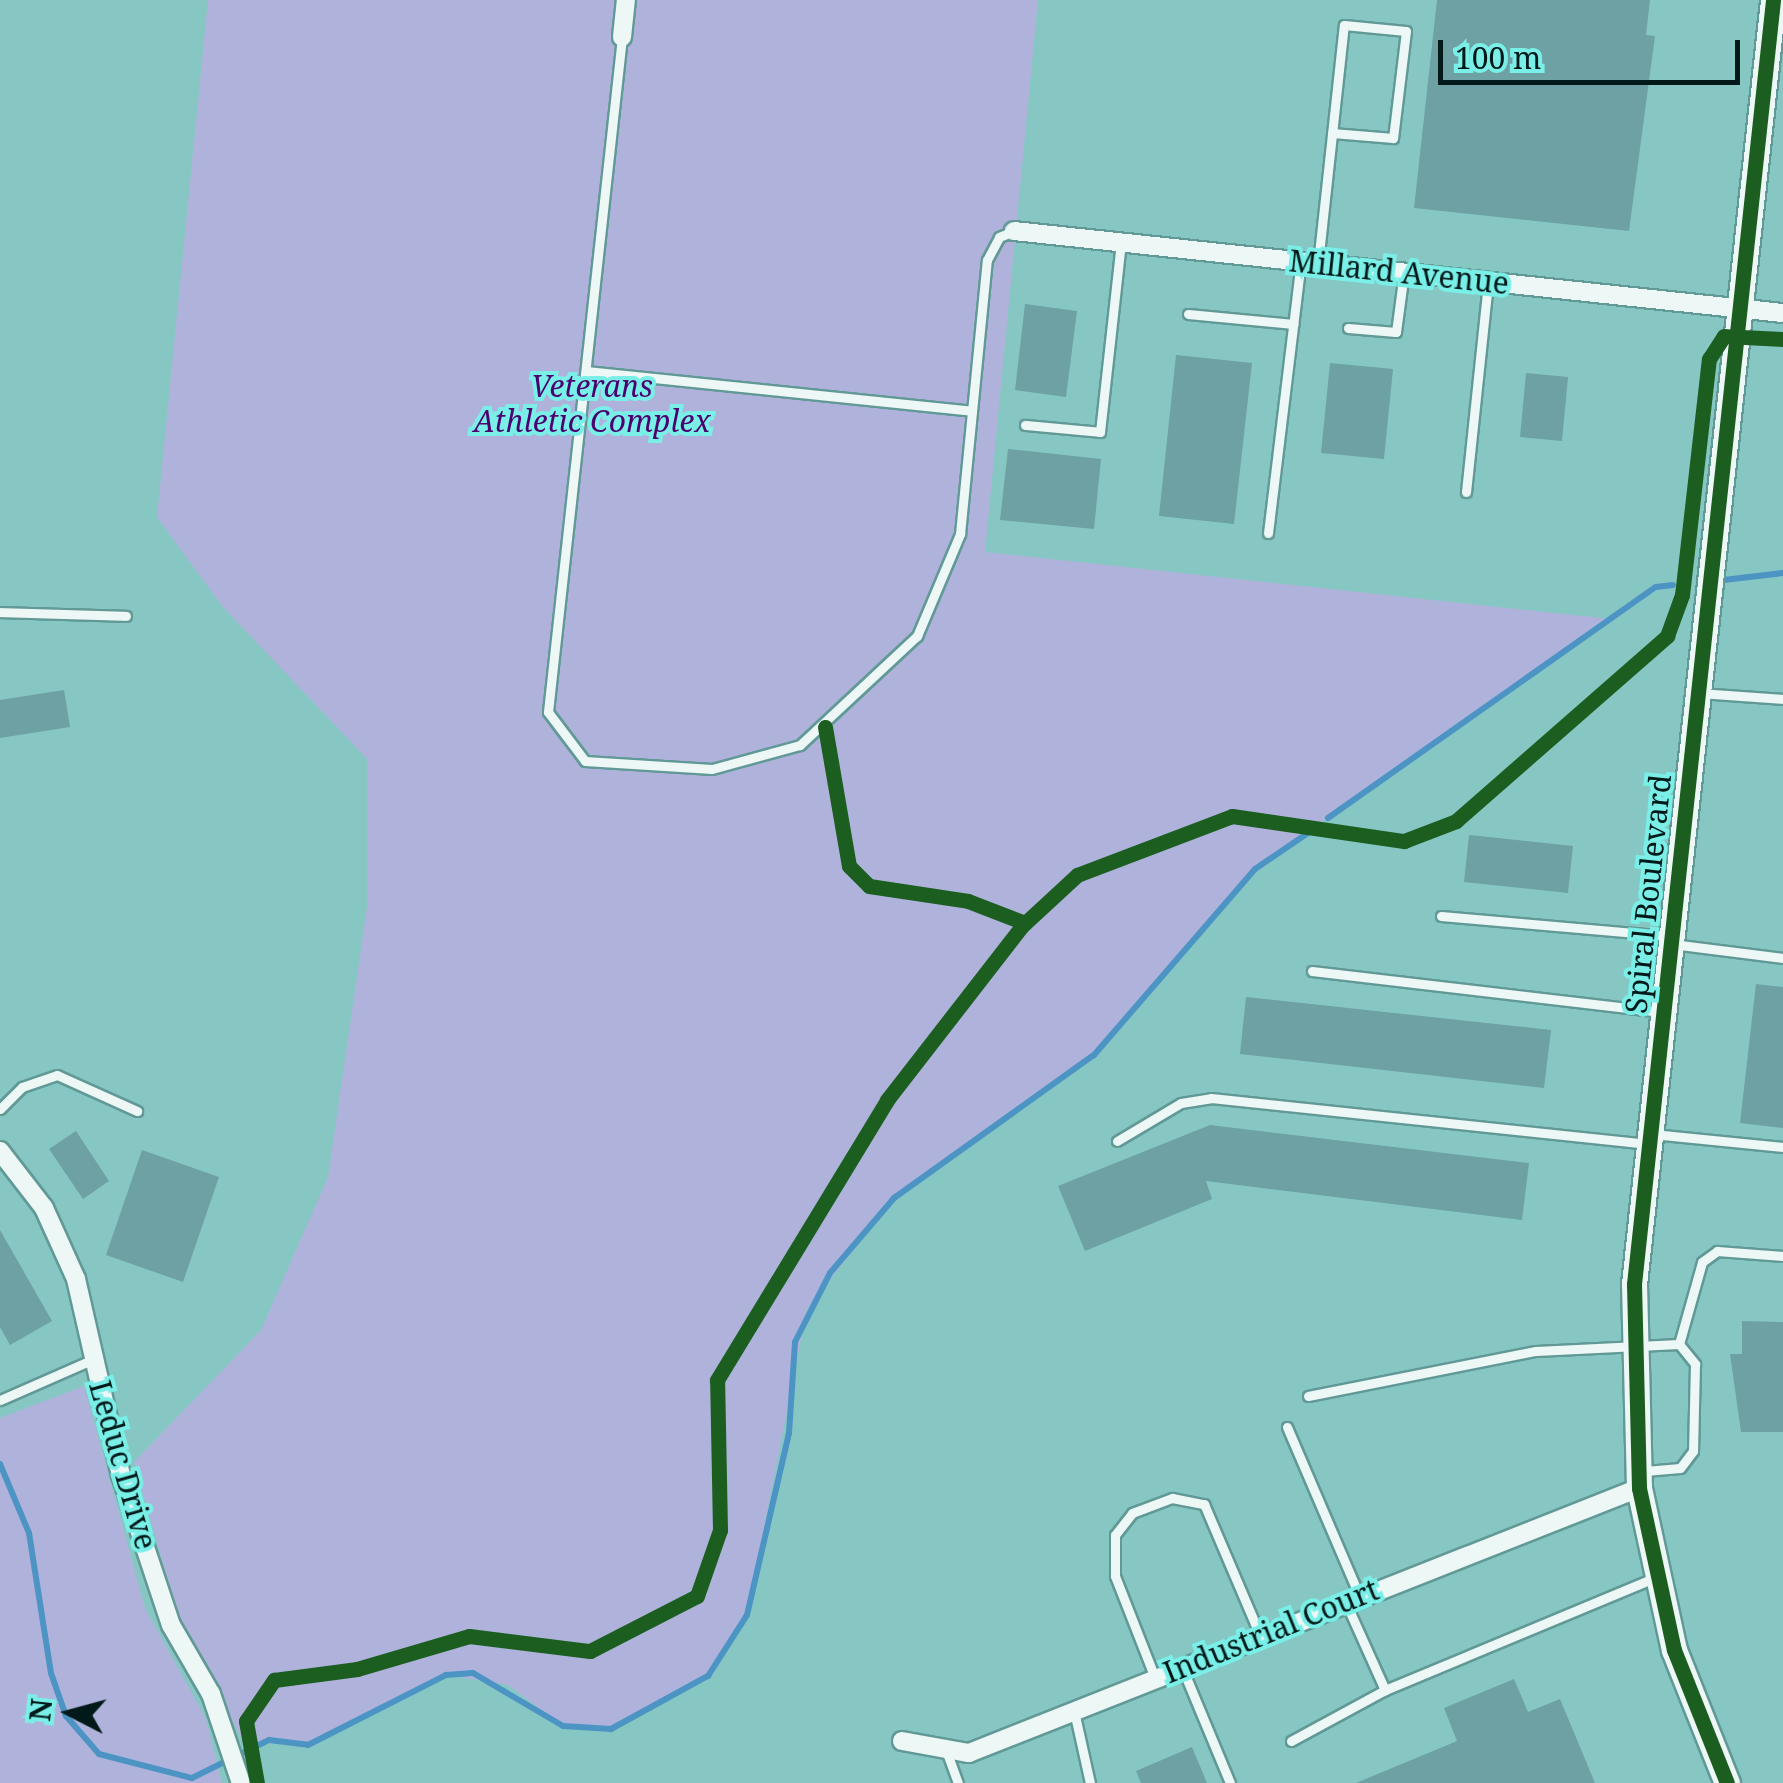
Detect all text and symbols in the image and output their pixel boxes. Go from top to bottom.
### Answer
scale bar [1443,20,1746,82]
text: 100 m [1455,37,1541,78]
street label: Millard Avenue [1287,243,1511,301]
park label: Veterans Athletic Complex [473,368,711,438]
street label: Spiral Boulevard [1618,773,1678,1015]
street label: Leduc Drive [82,1377,164,1553]
street label: Industrial Court [1158,1571,1384,1691]
north arrow [20,1663,120,1763]
text: N [20,1697,60,1723]

